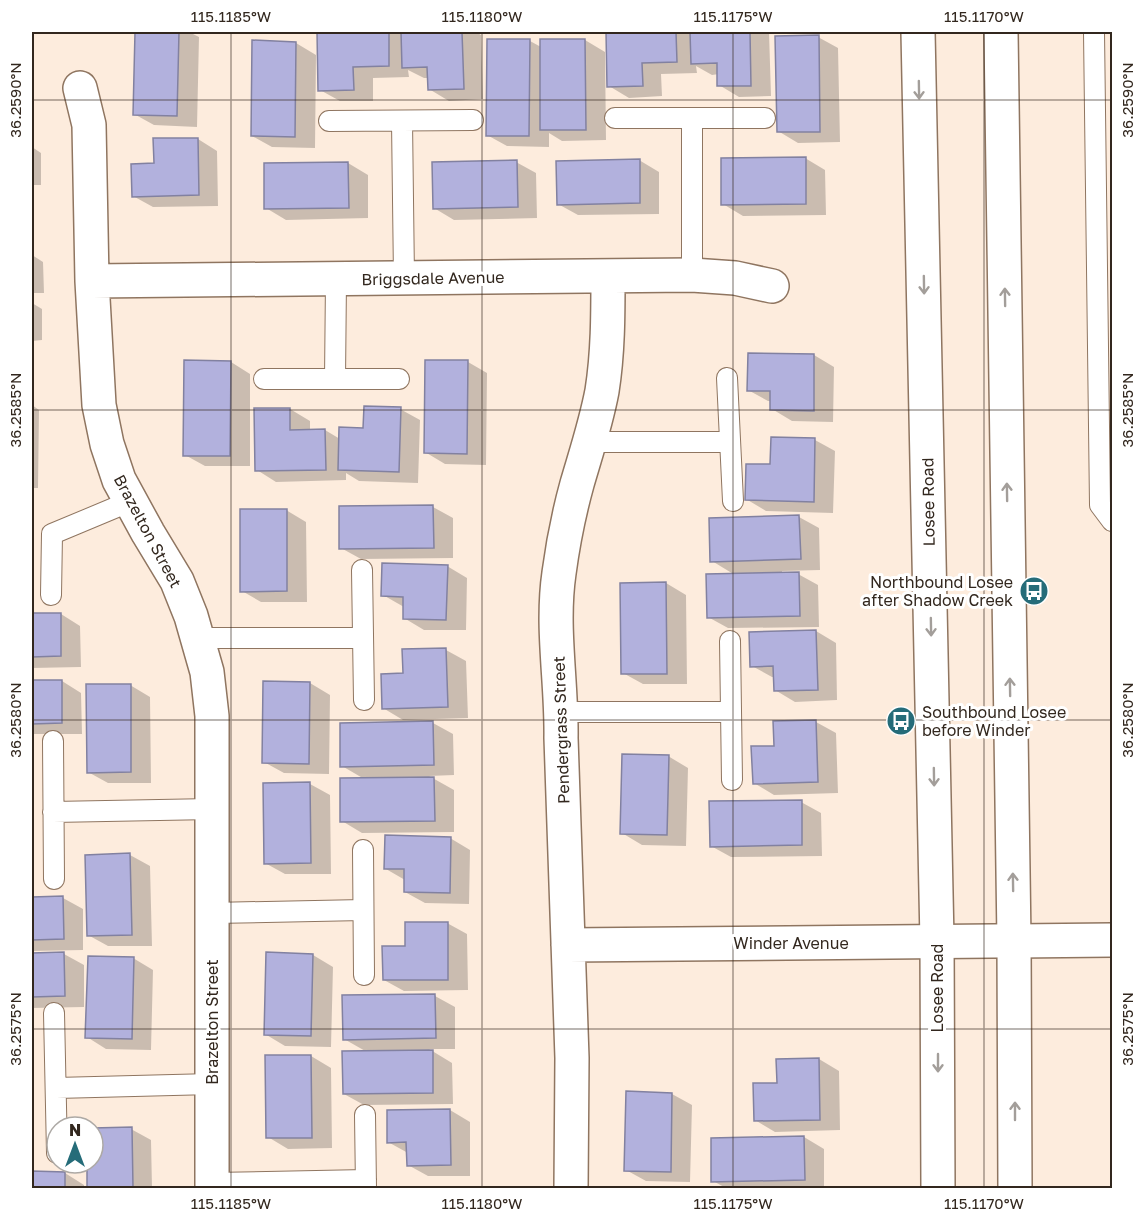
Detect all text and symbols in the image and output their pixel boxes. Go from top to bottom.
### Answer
text: 115.1185°W [191,7,271,25]
text: 115.1180°W [441,7,523,25]
text: 115.1175°W [693,7,773,25]
text: 115.1170°W [944,7,1024,25]
text: 36.2590°N [6,62,24,138]
text: 36.2590°N [1118,62,1136,138]
one-way arrow [914,79,925,99]
street label: Briggsdale Avenue [361,267,505,289]
one-way arrow [918,274,929,294]
one-way arrow [999,288,1010,308]
text: 36.2585°N [6,373,24,447]
text: 36.2585°N [1118,373,1136,447]
street label: Losee Road [917,457,939,547]
street label: Brazelton Street [110,471,186,591]
one-way arrow [1002,483,1013,503]
place label: Northbound Losee after Shadow Creek [862,572,1013,610]
bus stop icon: Northbound Losee after Shadow Creek [1018,575,1050,607]
one-way arrow [925,616,936,636]
street label: Pendergrass Street [548,656,574,804]
one-way arrow [1004,678,1016,698]
text: 36.2580°N [6,682,24,758]
text: 36.2580°N [1118,682,1136,758]
place label: Southbound Losee before Winder [922,702,1066,740]
bus stop icon: Southbound Losee before Winder [885,705,917,737]
one-way arrow [928,767,940,787]
one-way arrow [1007,873,1019,893]
street label: Winder Avenue [733,933,849,953]
street label: Losee Road [927,944,947,1032]
street label: Brazelton Street [202,959,222,1085]
text: 36.2575°N [6,992,24,1066]
text: 36.2575°N [1118,992,1136,1066]
one-way arrow [932,1052,943,1072]
one-way arrow [1009,1101,1021,1121]
north arrow [45,1115,105,1175]
text: N [69,1120,81,1140]
text: 115.1185°W [191,1194,271,1212]
text: 115.1180°W [441,1194,523,1212]
text: 115.1175°W [693,1194,773,1212]
text: 115.1170°W [944,1194,1024,1212]

